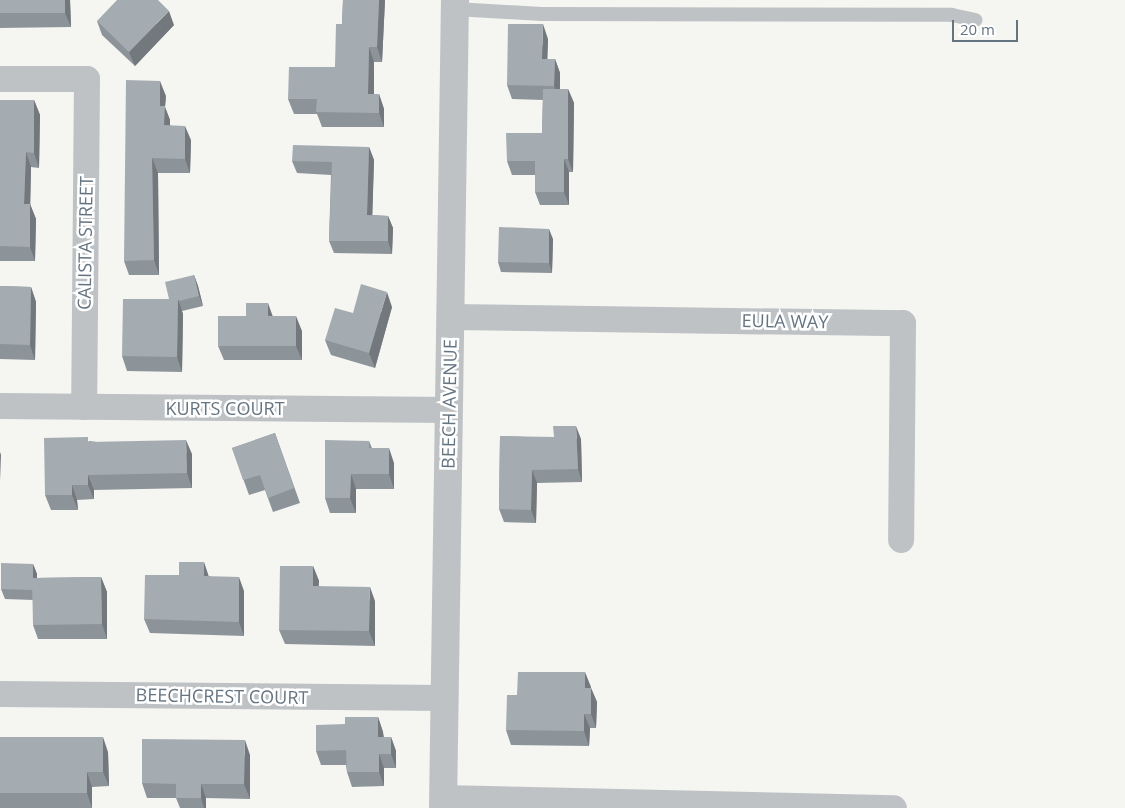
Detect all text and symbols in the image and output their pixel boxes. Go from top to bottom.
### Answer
scale bar [955,10,1021,42]
text: 20 m [960,19,995,39]
street label: CALISTA STREET [73,176,97,310]
street label: EULA WAY [741,309,829,333]
street label: BEECH AVENUE [437,339,461,469]
street label: KURTS COURT [165,397,285,419]
street label: BEECHCREST COURT [136,684,308,708]

